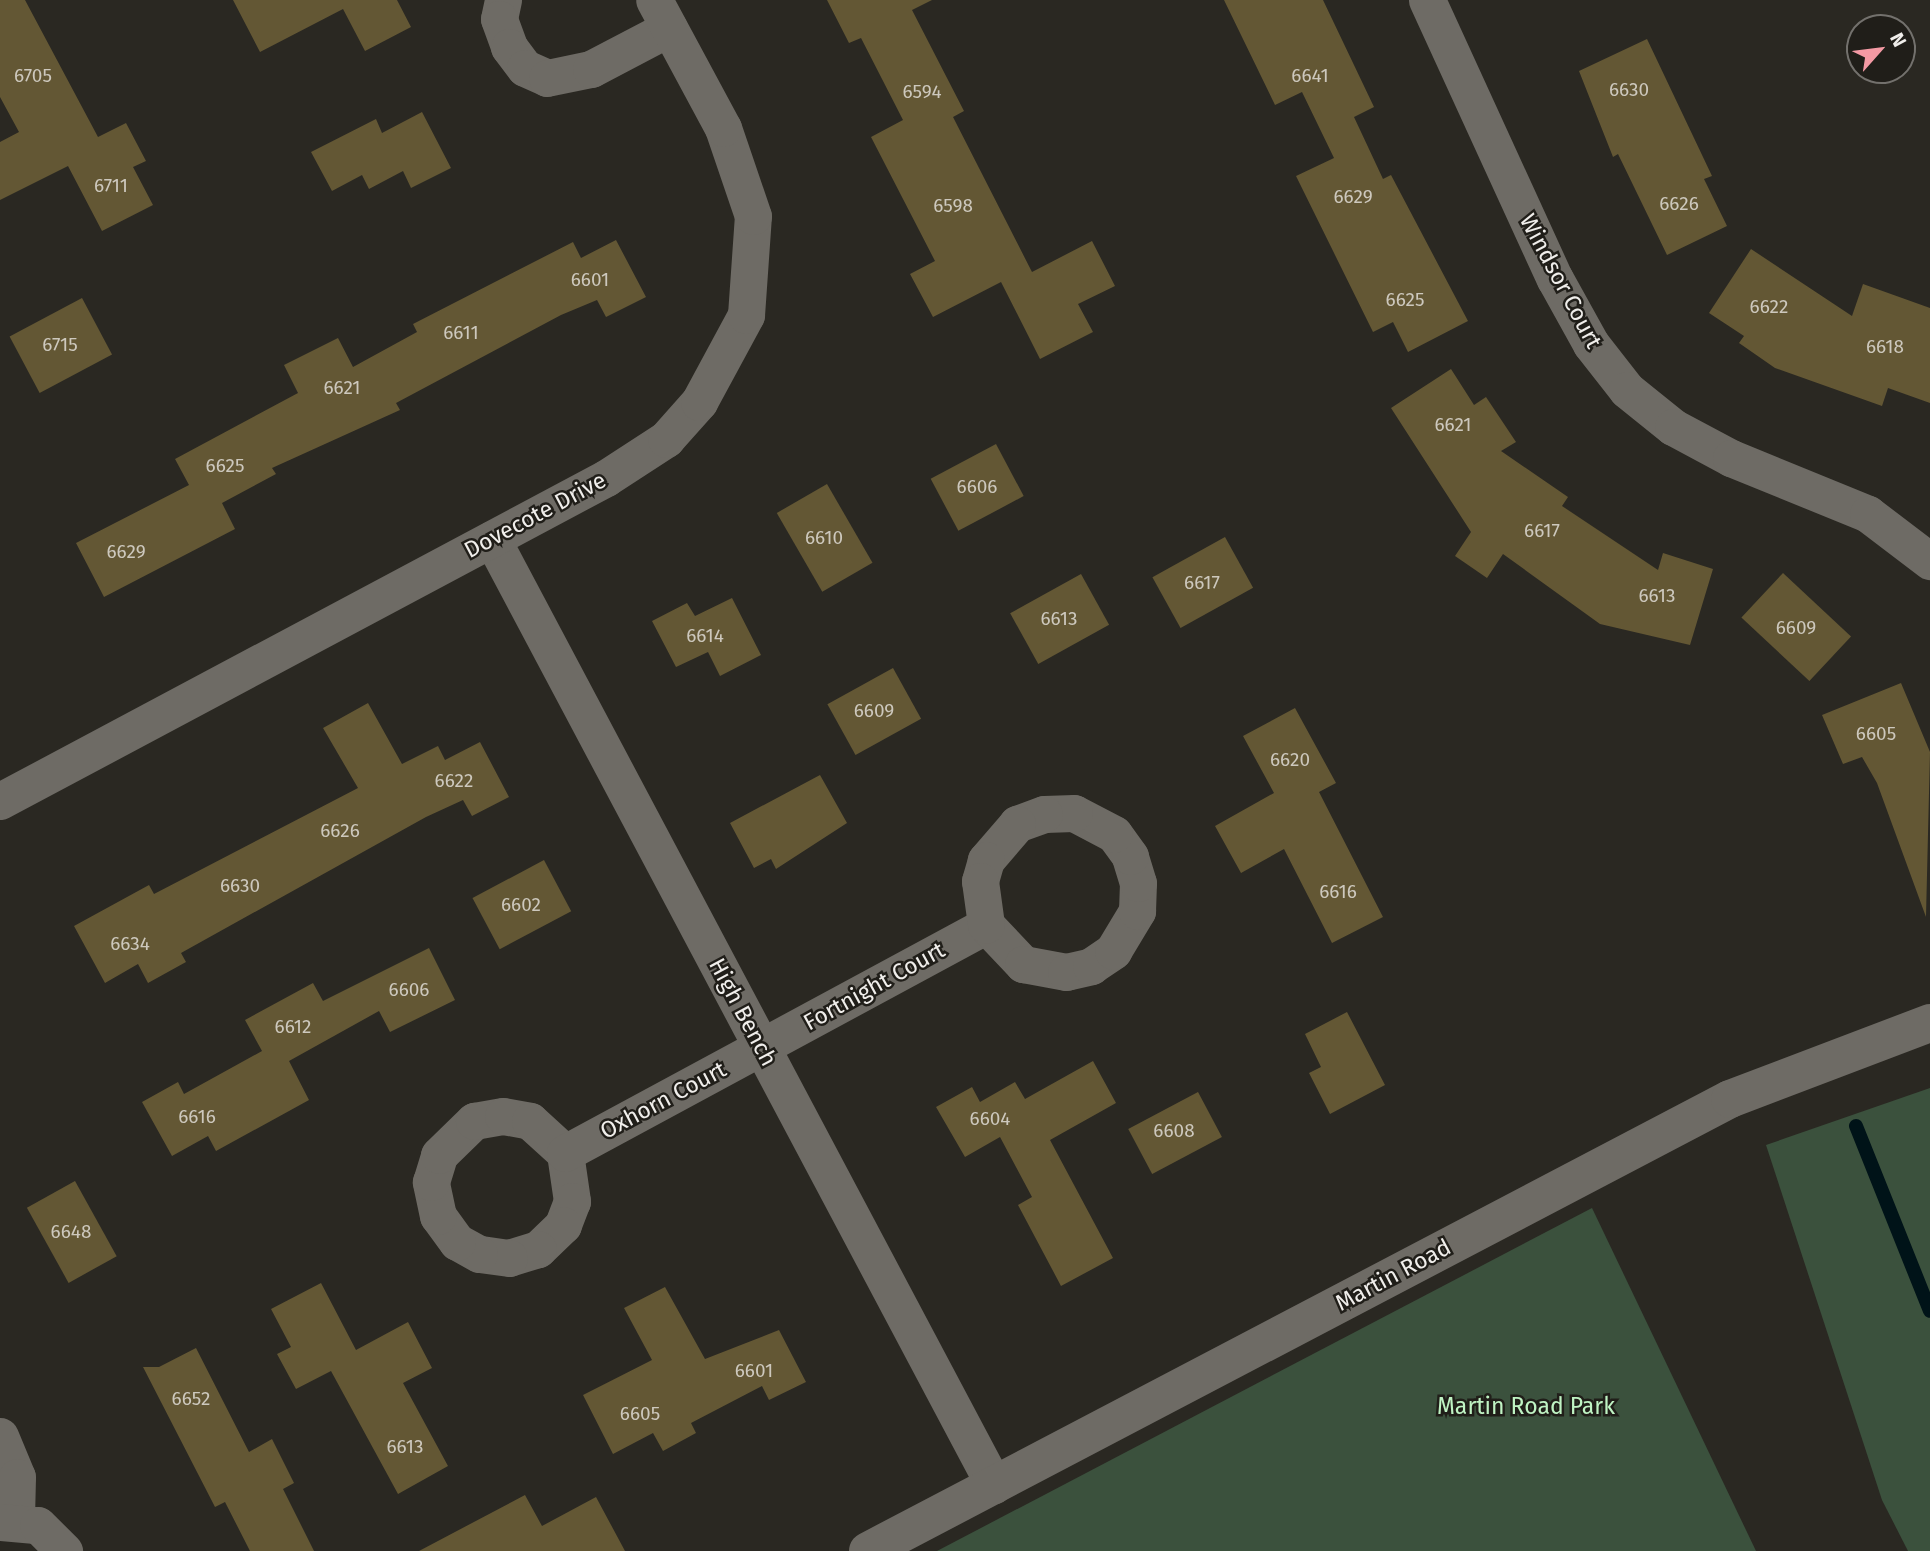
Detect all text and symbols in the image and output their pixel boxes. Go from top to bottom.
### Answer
north arrow [1846,14,1916,84]
text: N [1885,29,1911,51]
house number: 6705 [14,65,52,87]
house number: 6641 [1291,65,1329,87]
house number: 6630 [1609,79,1649,101]
house number: 6594 [902,81,942,103]
house number: 6711 [94,175,128,197]
house number: 6629 [1333,186,1373,208]
house number: 6626 [1659,193,1699,215]
house number: 6598 [933,195,973,217]
street label: Windsor Court [1514,209,1608,353]
house number: 6601 [571,269,609,291]
house number: 6625 [1386,289,1424,311]
house number: 6622 [1750,296,1788,318]
house number: 6611 [443,322,479,344]
house number: 6715 [42,334,78,356]
house number: 6618 [1866,336,1904,358]
house number: 6621 [323,377,361,399]
house number: 6621 [1434,414,1472,436]
house number: 6625 [206,455,244,477]
street label: Dovecote Drive [459,466,611,564]
house number: 6606 [957,476,997,498]
house number: 6617 [1524,520,1560,542]
house number: 6610 [805,527,843,549]
house number: 6629 [106,541,146,563]
house number: 6617 [1184,572,1220,594]
house number: 6613 [1638,585,1676,607]
house number: 6613 [1040,608,1078,630]
house number: 6609 [1776,617,1816,639]
house number: 6614 [686,625,724,647]
house number: 6609 [854,700,894,722]
house number: 6605 [1856,723,1896,745]
house number: 6620 [1270,749,1310,771]
house number: 6622 [435,770,473,792]
house number: 6626 [320,820,360,842]
house number: 6630 [220,875,260,897]
house number: 6616 [1319,881,1357,903]
house number: 6602 [501,894,541,916]
house number: 6634 [110,933,150,955]
street label: Fortnight Court [799,936,949,1036]
street label: High Bench [703,953,783,1071]
house number: 6606 [389,979,429,1001]
house number: 6612 [275,1016,311,1038]
street label: Oxhorn Court [595,1055,731,1145]
house number: 6616 [178,1106,216,1128]
house number: 6604 [970,1108,1010,1130]
house number: 6608 [1153,1120,1195,1142]
house number: 6648 [51,1221,91,1243]
street label: Martin Road [1331,1233,1455,1317]
house number: 6601 [735,1360,773,1382]
house number: 6652 [172,1388,210,1410]
park label: Martin Road Park [1437,1392,1615,1420]
house number: 6605 [620,1403,660,1425]
house number: 6613 [386,1436,424,1458]

